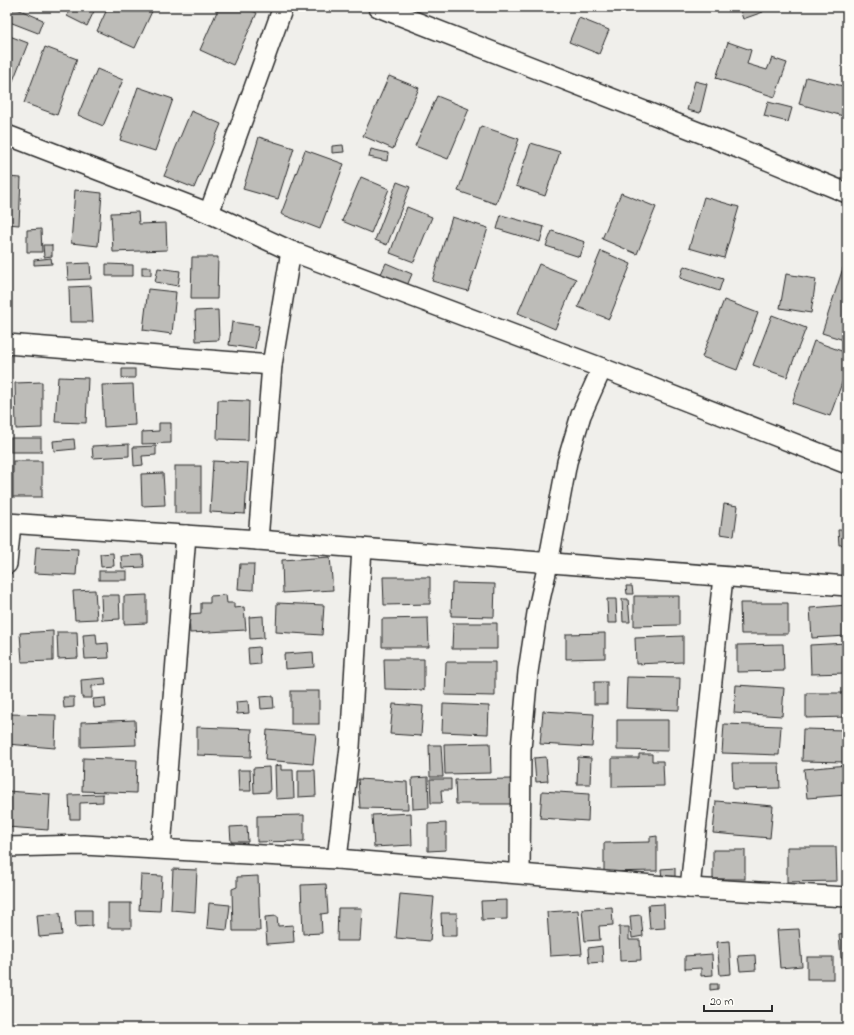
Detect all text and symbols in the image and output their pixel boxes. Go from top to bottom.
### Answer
scale bar [704,987,772,1013]
text: 20 m [710,993,733,1011]

